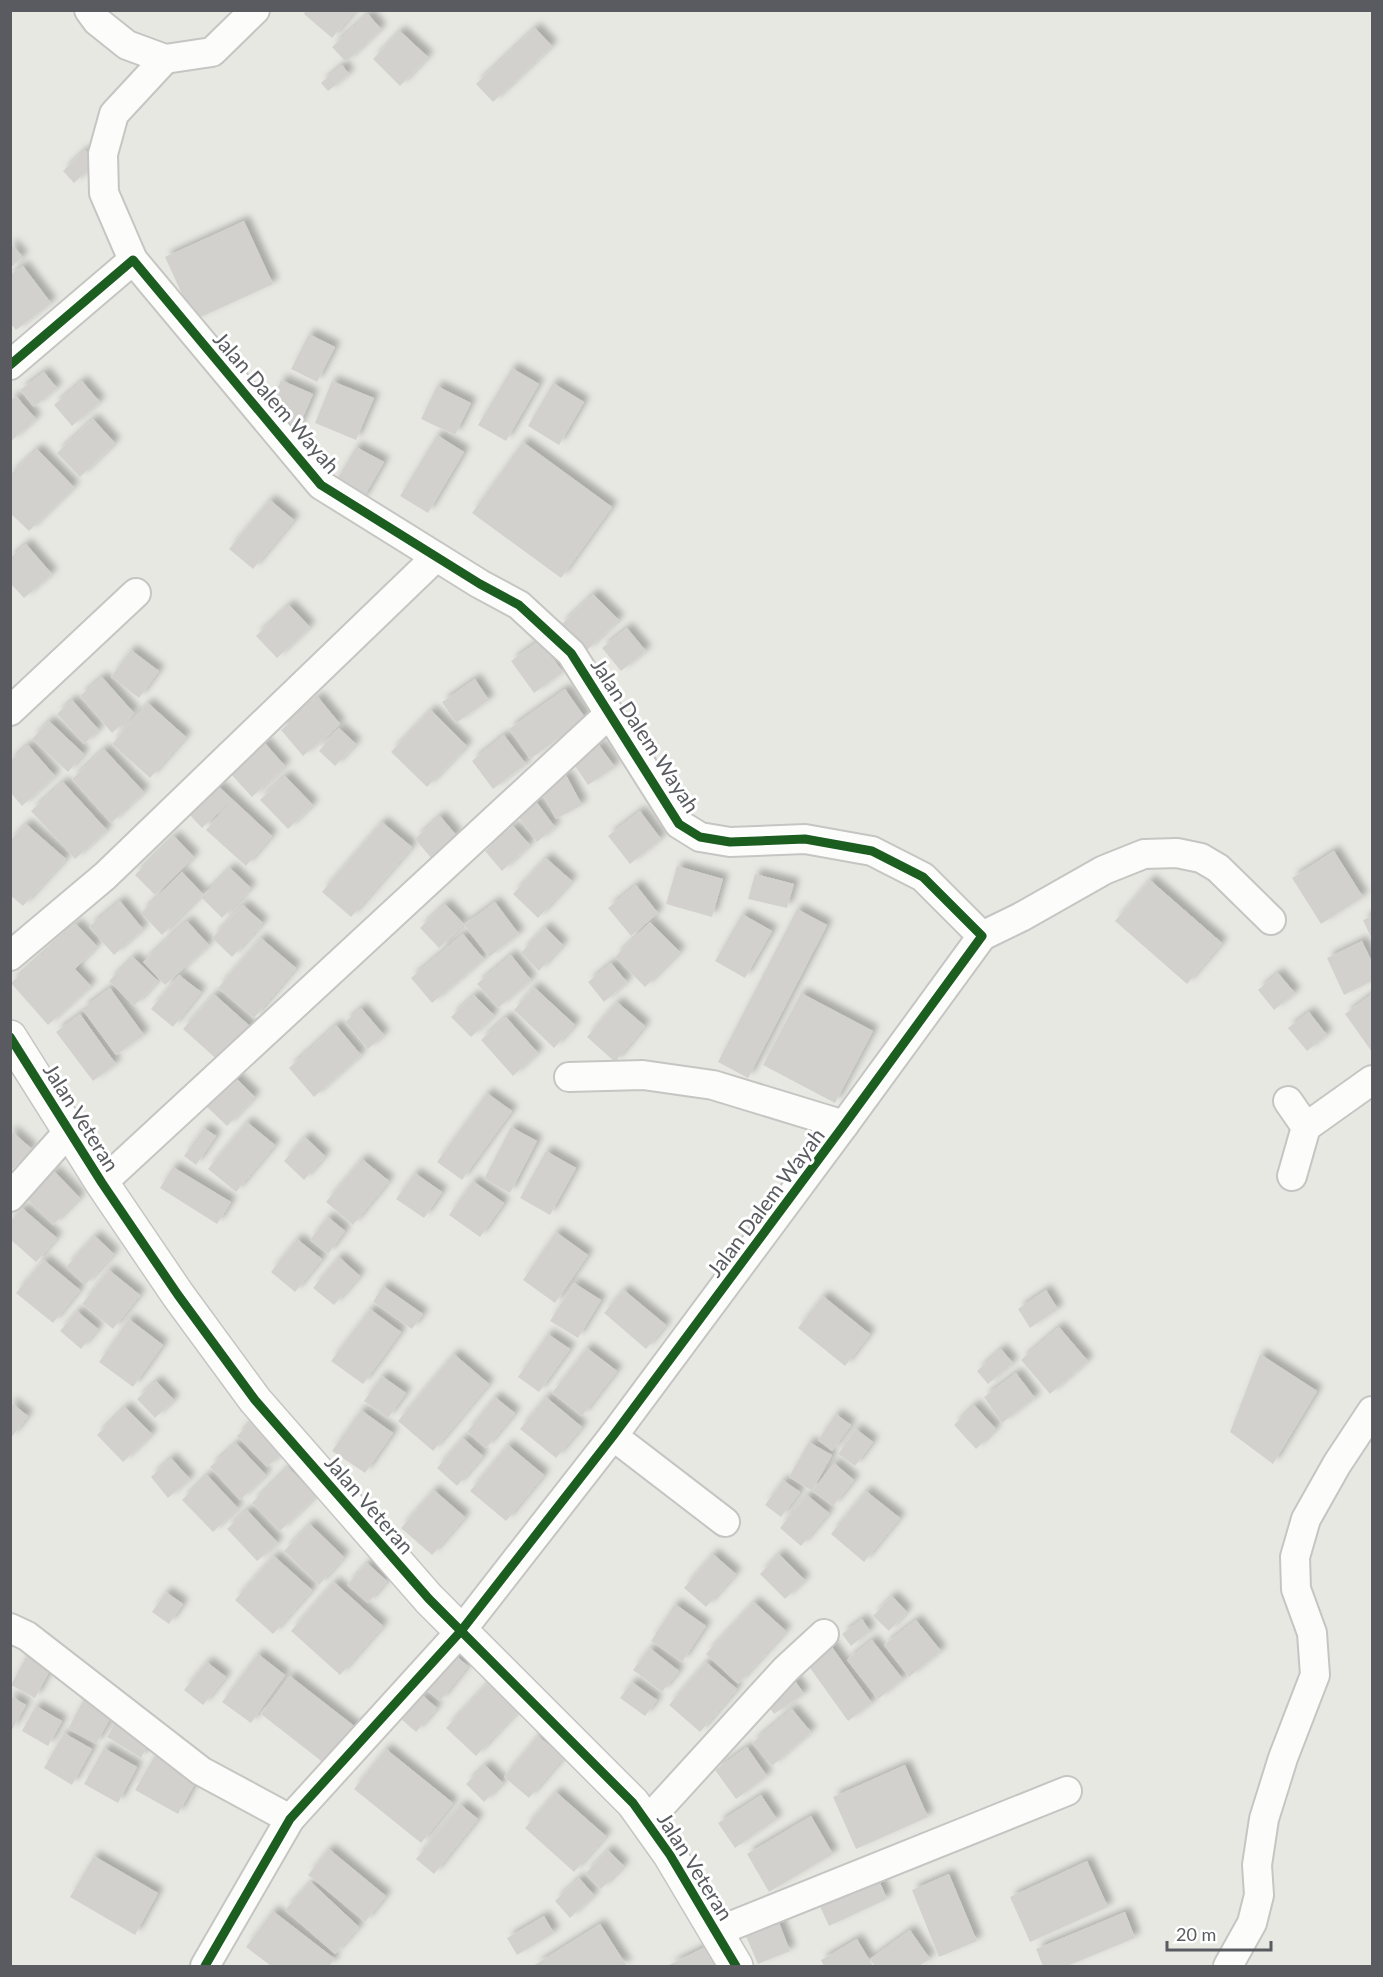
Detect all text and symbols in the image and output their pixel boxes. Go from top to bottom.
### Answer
street label: Jalan Dalem Wayah [209,326,345,478]
street label: Jalan Dalem Wayah [587,653,705,817]
street label: Jalan Veteran [39,1058,125,1176]
street label: Jalan Dalem Wayah [701,1123,829,1281]
street label: Jalan Veteran [320,1450,420,1558]
street label: Jalan Veteran [653,1807,739,1925]
scale bar [1167,1914,1270,1952]
text: 20 m [1176,1923,1216,1945]

